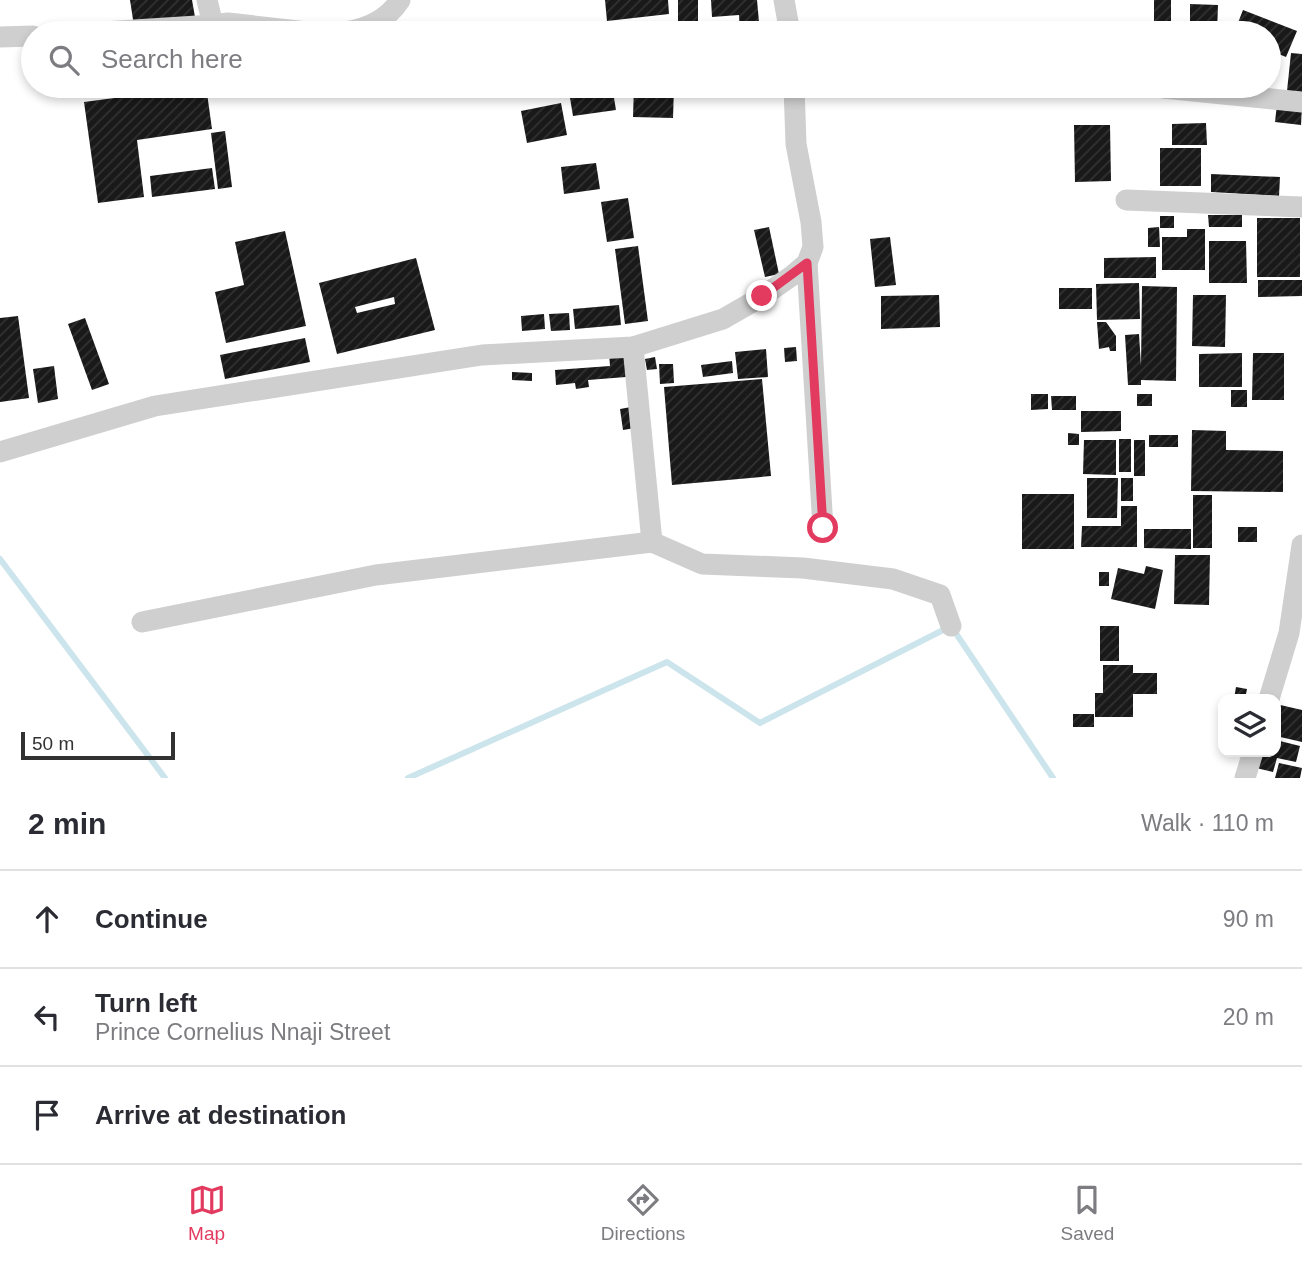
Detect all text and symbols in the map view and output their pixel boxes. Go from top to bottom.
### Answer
search box [21,21,1281,98]
icon: search [45,41,83,79]
text: Search here [101,44,243,74]
route end [746,280,777,311]
route start [807,512,838,543]
map controls [1218,694,1281,757]
button: layers [1218,694,1281,757]
scale bar [21,729,175,761]
text: 50 m [32,733,74,754]
text: 2 min [28,807,106,840]
text: Walk · 110 m [1141,810,1274,836]
icon: ahead [28,900,66,938]
text: Continue [95,904,208,934]
text: 90 m [1223,906,1274,932]
text: Turn left [95,988,197,1018]
icon: left [28,998,66,1036]
text: 20 m [1223,1004,1274,1030]
text: Prince Cornelius Nnaji Street [95,1019,390,1045]
icon: arrive [28,1096,66,1134]
text: Arrive at destination [95,1100,346,1130]
tab: Map [188,1181,226,1245]
tab: Directions [601,1181,685,1245]
tab: Saved [1060,1181,1114,1245]

